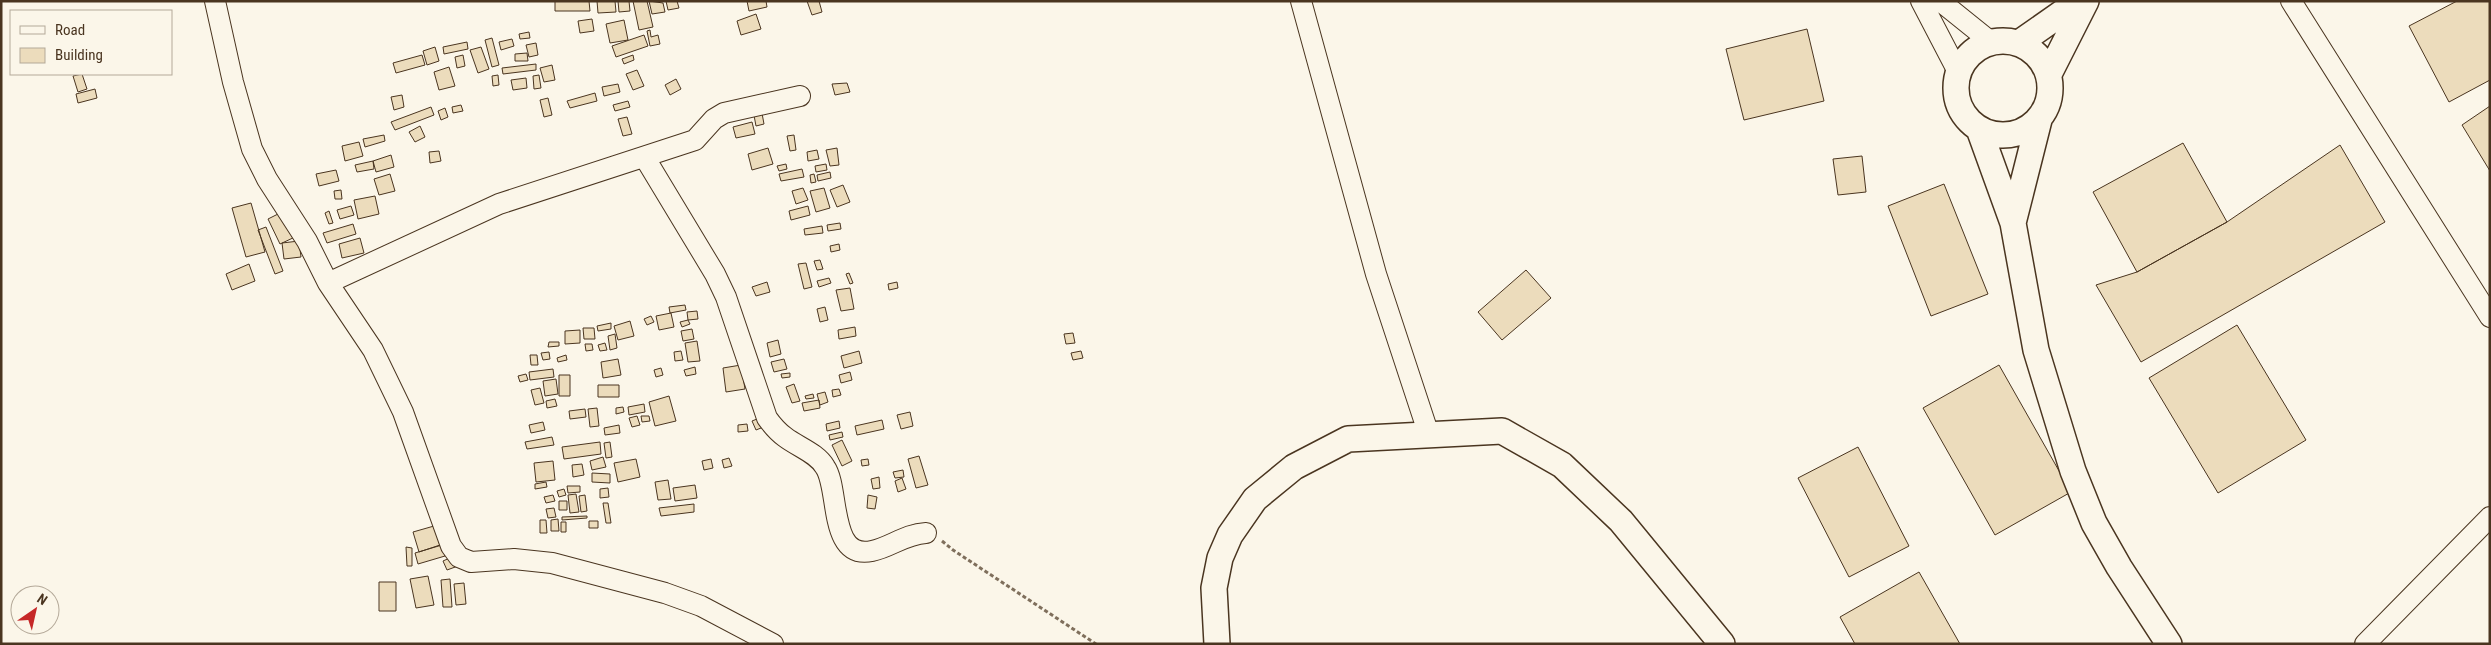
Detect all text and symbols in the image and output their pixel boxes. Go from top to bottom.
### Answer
legend [10,10,172,75]
text: Road [55,21,85,39]
text: Building [55,46,103,64]
north arrow [10,585,60,635]
text: N [34,590,50,608]

